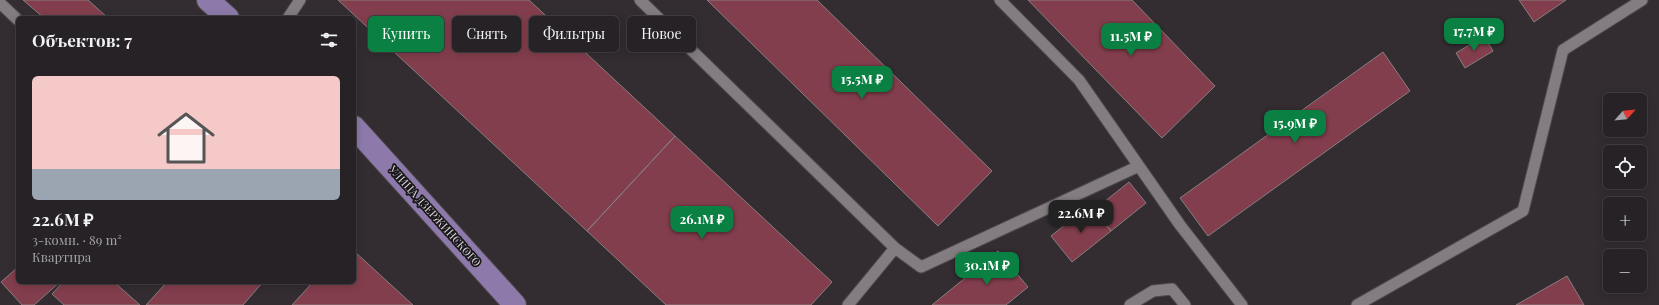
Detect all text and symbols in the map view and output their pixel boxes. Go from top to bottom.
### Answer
chip: Купить [368,16,444,52]
chip: Снять [452,16,521,52]
chip: Фильтры [529,16,619,52]
chip: Новое [627,16,696,52]
pin: 17.7M ₽ [1437,18,1511,52]
text: 17.7M ₽ [1453,22,1495,39]
pin: 11.5M ₽ [1094,23,1168,57]
text: 11.5M ₽ [1110,27,1152,44]
text: Объектов: 7 [32,29,132,51]
icon: filters [318,29,340,51]
pin: 15.5M ₽ [825,66,899,100]
text: 15.5M ₽ [841,70,883,87]
north arrow [1603,93,1647,137]
map controls [1603,93,1647,293]
icon: home [150,102,222,174]
pin: 15.9M ₽ [1258,110,1332,144]
text: 15.9M ₽ [1273,114,1317,131]
button: locate [1603,145,1647,189]
street label: УЛИЦА ДЗЕРЖИНСКОГО [385,161,485,269]
button: + [1603,197,1647,241]
pin: 22.6M ₽ [1044,200,1118,234]
text: 22.6M ₽ [1057,204,1105,221]
pin: 26.1M ₽ [665,206,739,240]
text: 22.6M ₽ [32,208,94,230]
text: 26.1M ₽ [679,210,725,227]
text: 3-комн. · 89 m² [32,231,122,248]
text: Квартира [32,248,91,265]
button: − [1603,249,1647,293]
pin: 30.1M ₽ [950,252,1024,286]
text: 30.1M ₽ [964,256,1010,273]

